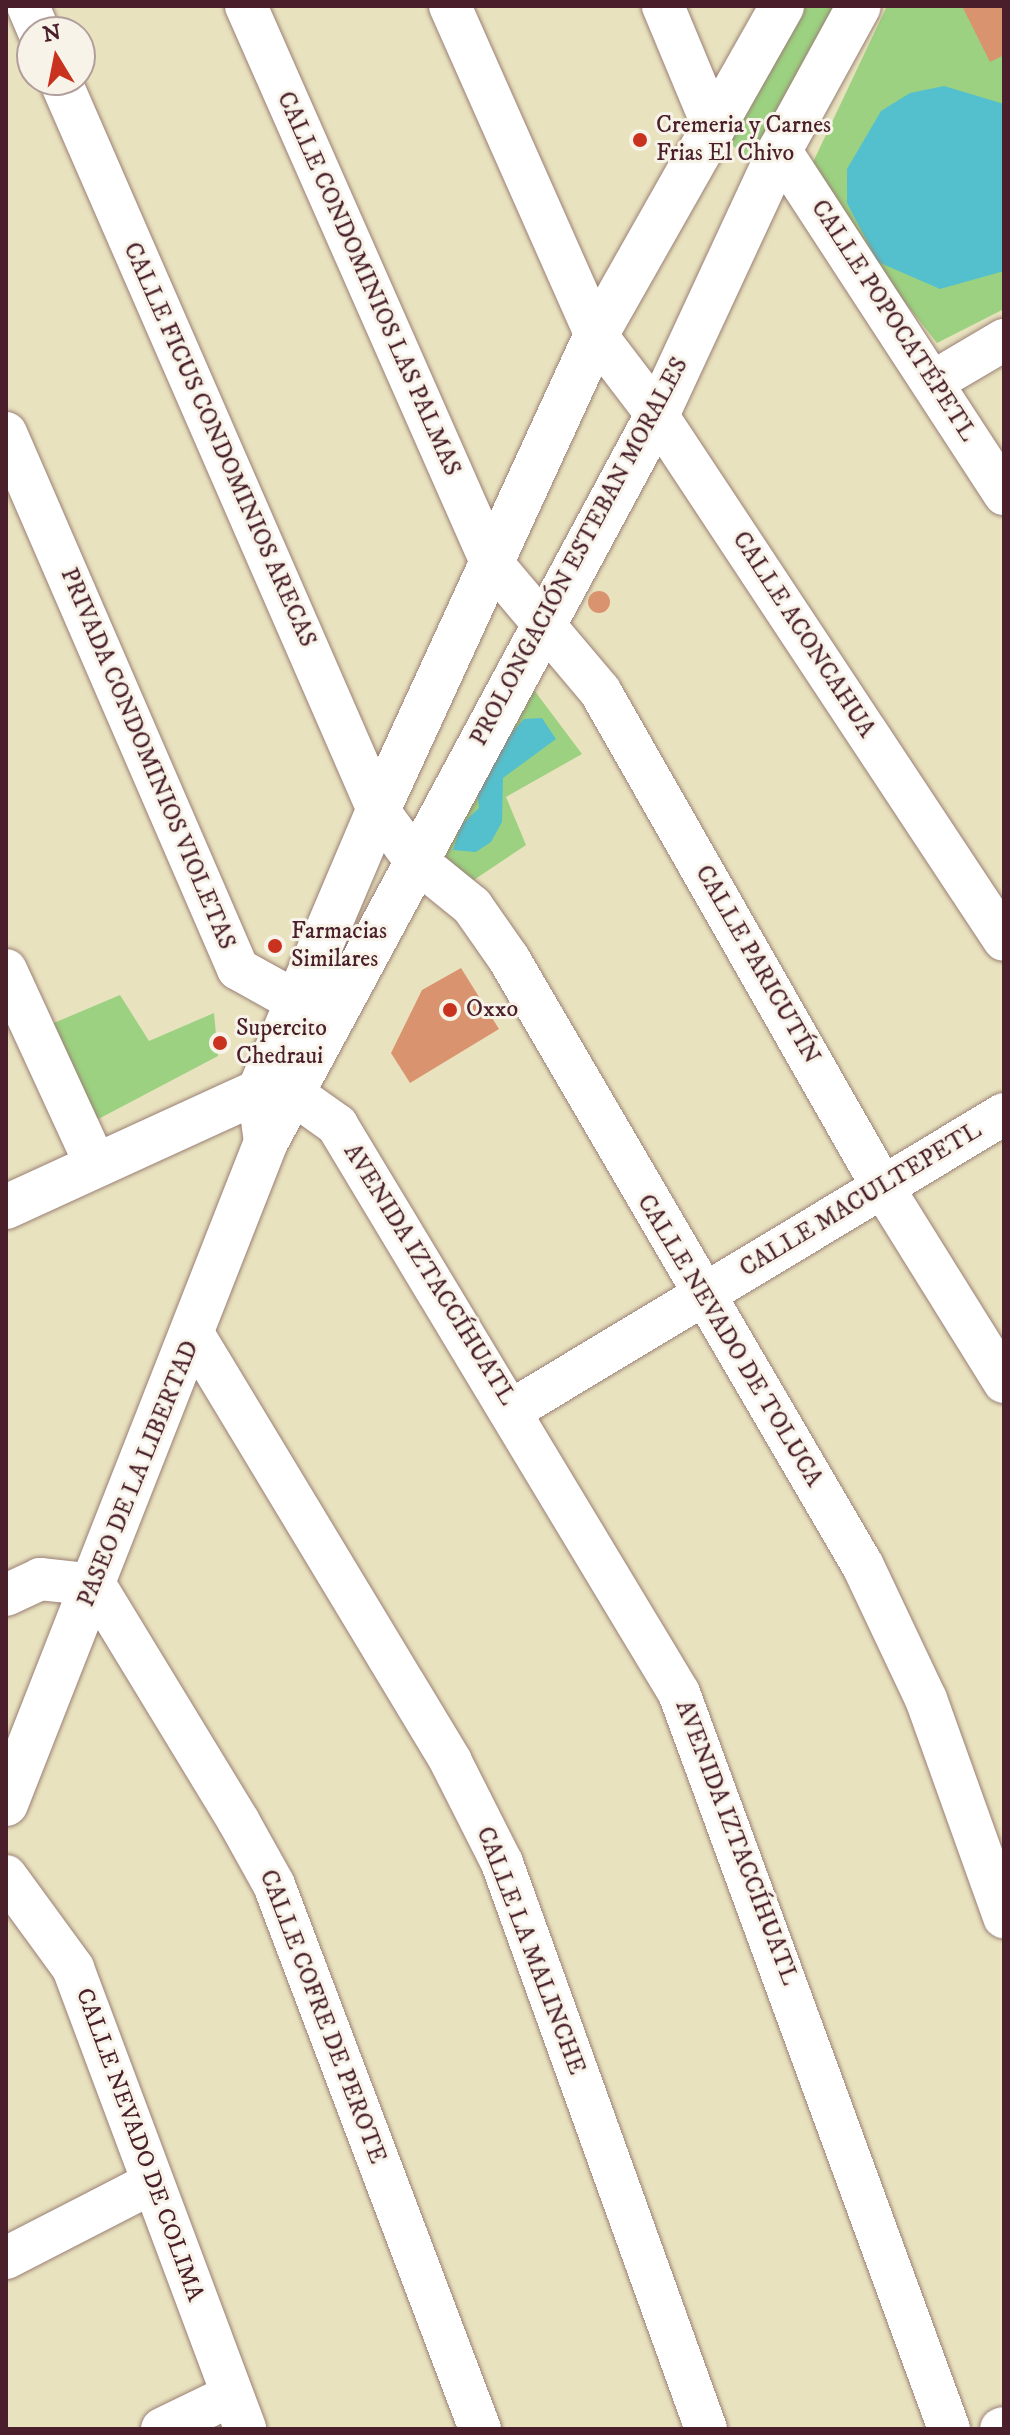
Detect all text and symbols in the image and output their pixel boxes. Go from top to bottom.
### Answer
north arrow [16,16,96,96]
text: N [41,19,63,49]
street label: CALLE CONDOMINIOS LAS PALMAS [270,88,466,480]
place label: Cremeria y Carnes Frias El Chivo [656,112,831,168]
marker: Cremeria y Carnes Frias El Chivo [631,131,649,149]
street label: CALLE POPOCATÉPETL [804,195,982,447]
street label: CALLE FICUS CONDOMINIOS ARECAS [116,238,322,652]
street label: PROLONGACIÓN ESTEBAN MORALES [465,353,695,751]
street label: CALLE ACONCAHUA [726,527,880,743]
street label: PRIVADA CONDOMINIOS VIOLETAS [53,564,241,954]
street label: CALLE PARICUTÍN [688,861,826,1069]
place label: Farmacias Similares [291,918,387,974]
marker: Farmacias Similares [266,937,284,955]
place label: Oxxo [466,996,518,1024]
marker: Oxxo [441,1001,459,1019]
place label: Supercito Chedraui [236,1015,327,1071]
marker: Supercito Chedraui [211,1034,229,1052]
street label: CALLE MACULTEPETL [735,1116,987,1284]
street label: AVENIDA IZTACCÍHUATL [337,1139,521,1411]
street label: CALLE NEVADO DE TOLUCA [630,1190,828,1492]
street label: PASEO DE LA LIBERTAD [72,1337,206,1611]
street label: AVENIDA IZTACCÍHUATL [668,1697,804,1989]
street label: CALLE LA MALINCHE [469,1823,591,2079]
street label: CALLE COFRE DE PEROTE [253,1866,391,2168]
street label: CALLE NEVADO DE COLIMA [69,1985,209,2305]

